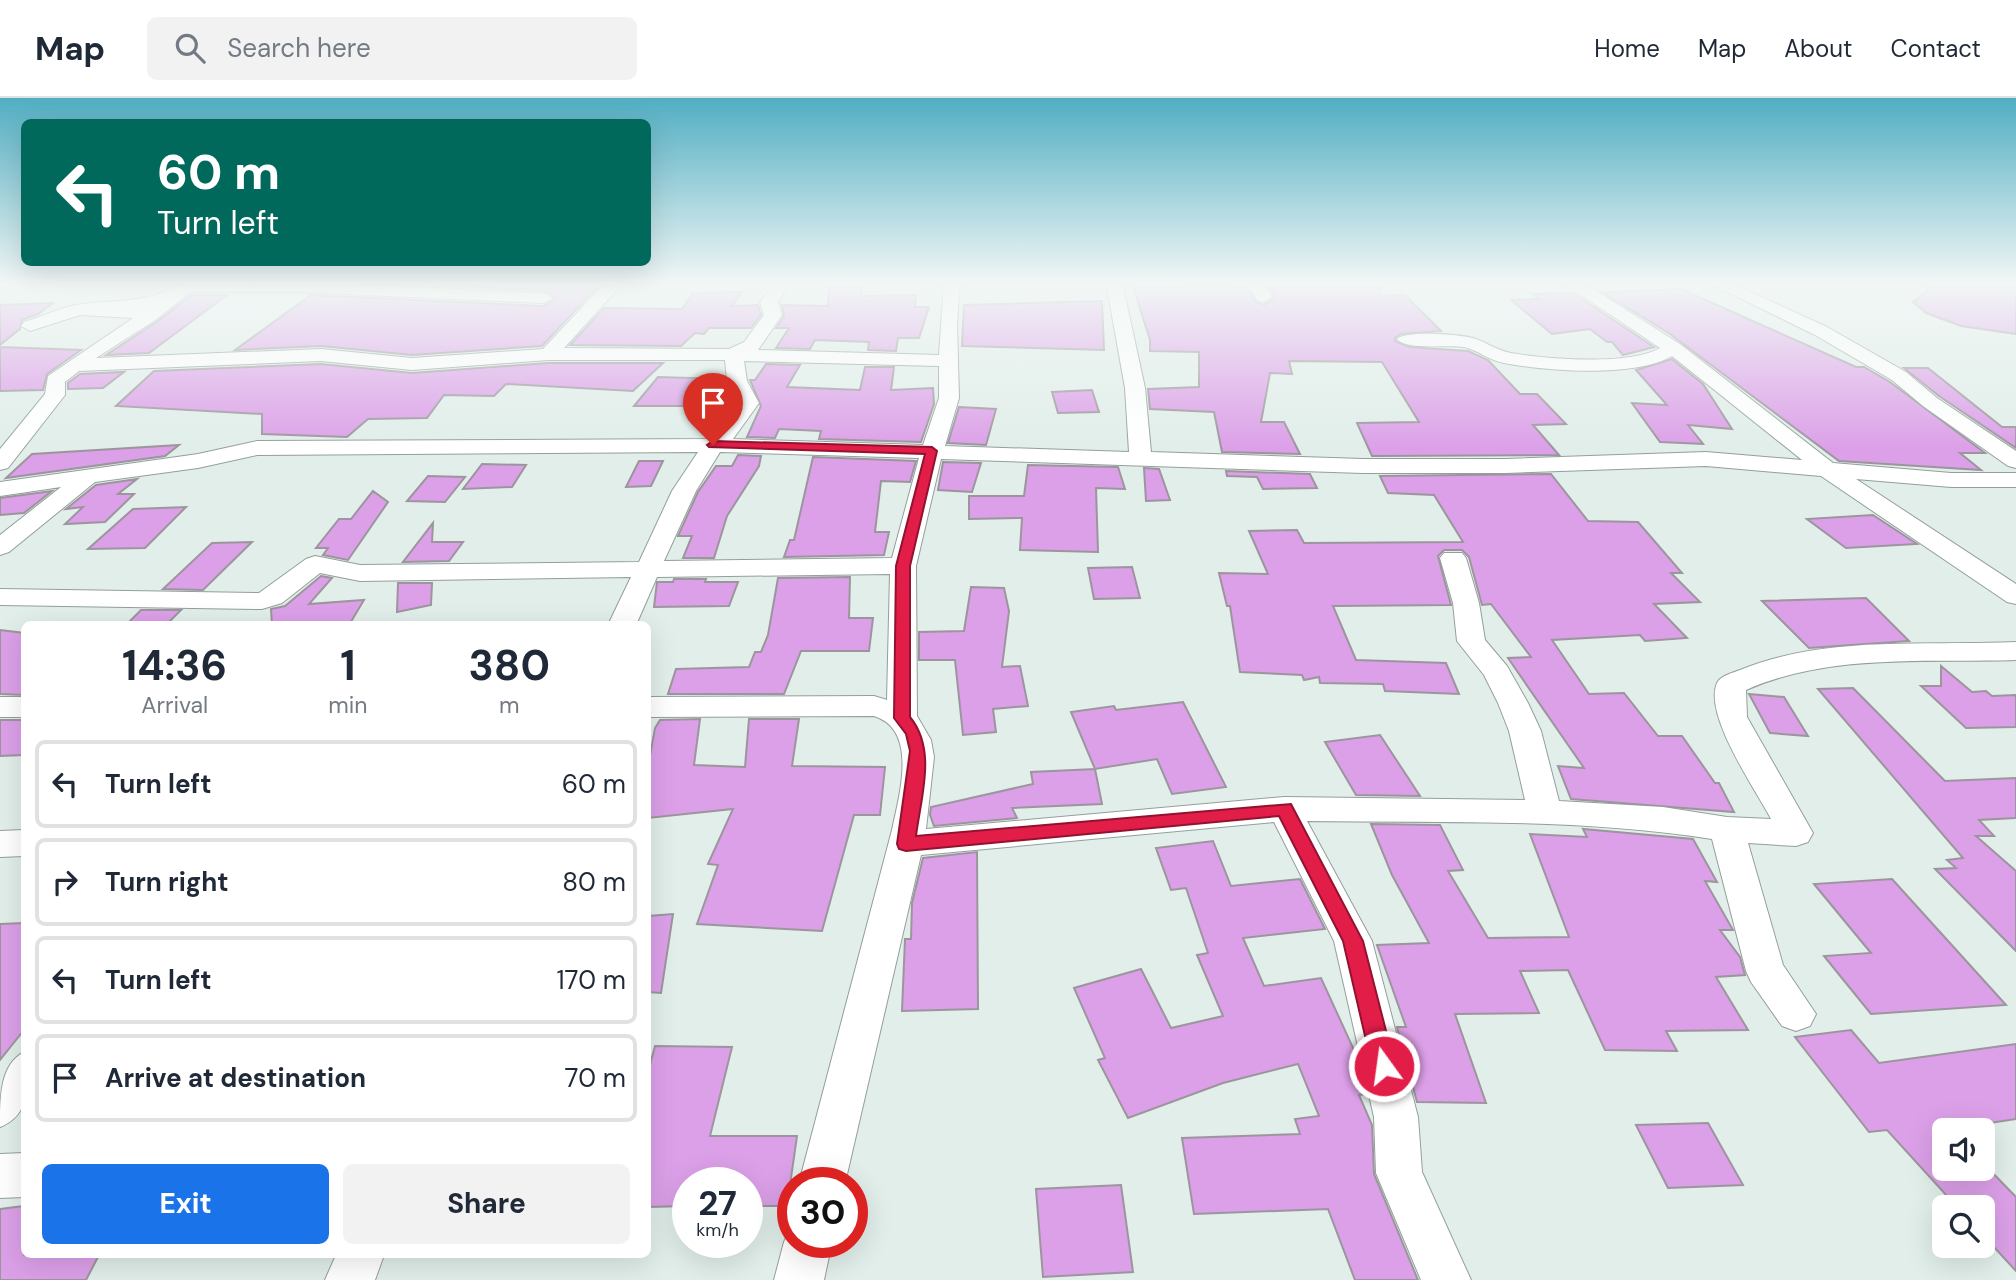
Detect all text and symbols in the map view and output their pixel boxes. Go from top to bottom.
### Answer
search box [147,17,637,80]
text: Map [35,27,105,70]
icon: search [171,29,209,67]
text: Search here [227,31,371,65]
text: Home [1594,33,1660,64]
text: Map [1698,33,1746,64]
text: About [1784,33,1853,64]
text: Contact [1891,33,1981,64]
text: 60 m [157,140,280,204]
icon: left [42,147,133,238]
text: Turn left [157,202,279,244]
pin [683,373,743,445]
icon: arrive [694,384,732,422]
text: 14:36 [122,638,227,693]
text: 1 [340,638,356,693]
text: 380 [468,638,550,693]
text: Arrival [141,690,208,720]
text: min [328,690,367,720]
text: m [499,690,519,720]
icon: left [46,765,84,803]
text: Turn left [105,767,212,801]
text: 60 m [562,767,626,801]
icon: right [46,863,84,901]
text: Turn right [105,865,229,899]
text: 80 m [562,865,626,899]
icon: left [46,961,84,999]
text: Turn left [105,963,212,997]
text: 170 m [557,963,626,997]
position arrow [1347,1029,1421,1103]
icon: arrive [46,1059,84,1097]
text: Arrive at destination [105,1061,366,1095]
text: 70 m [565,1061,626,1095]
map controls [1932,1118,1995,1258]
button: sound [1932,1118,1995,1181]
button: Exit [42,1164,329,1244]
button: Share [343,1164,630,1244]
speed limit sign: 30 [777,1167,868,1258]
text: 27 [698,1180,737,1226]
button: search [1932,1195,1995,1258]
text: km/h [696,1218,739,1242]

